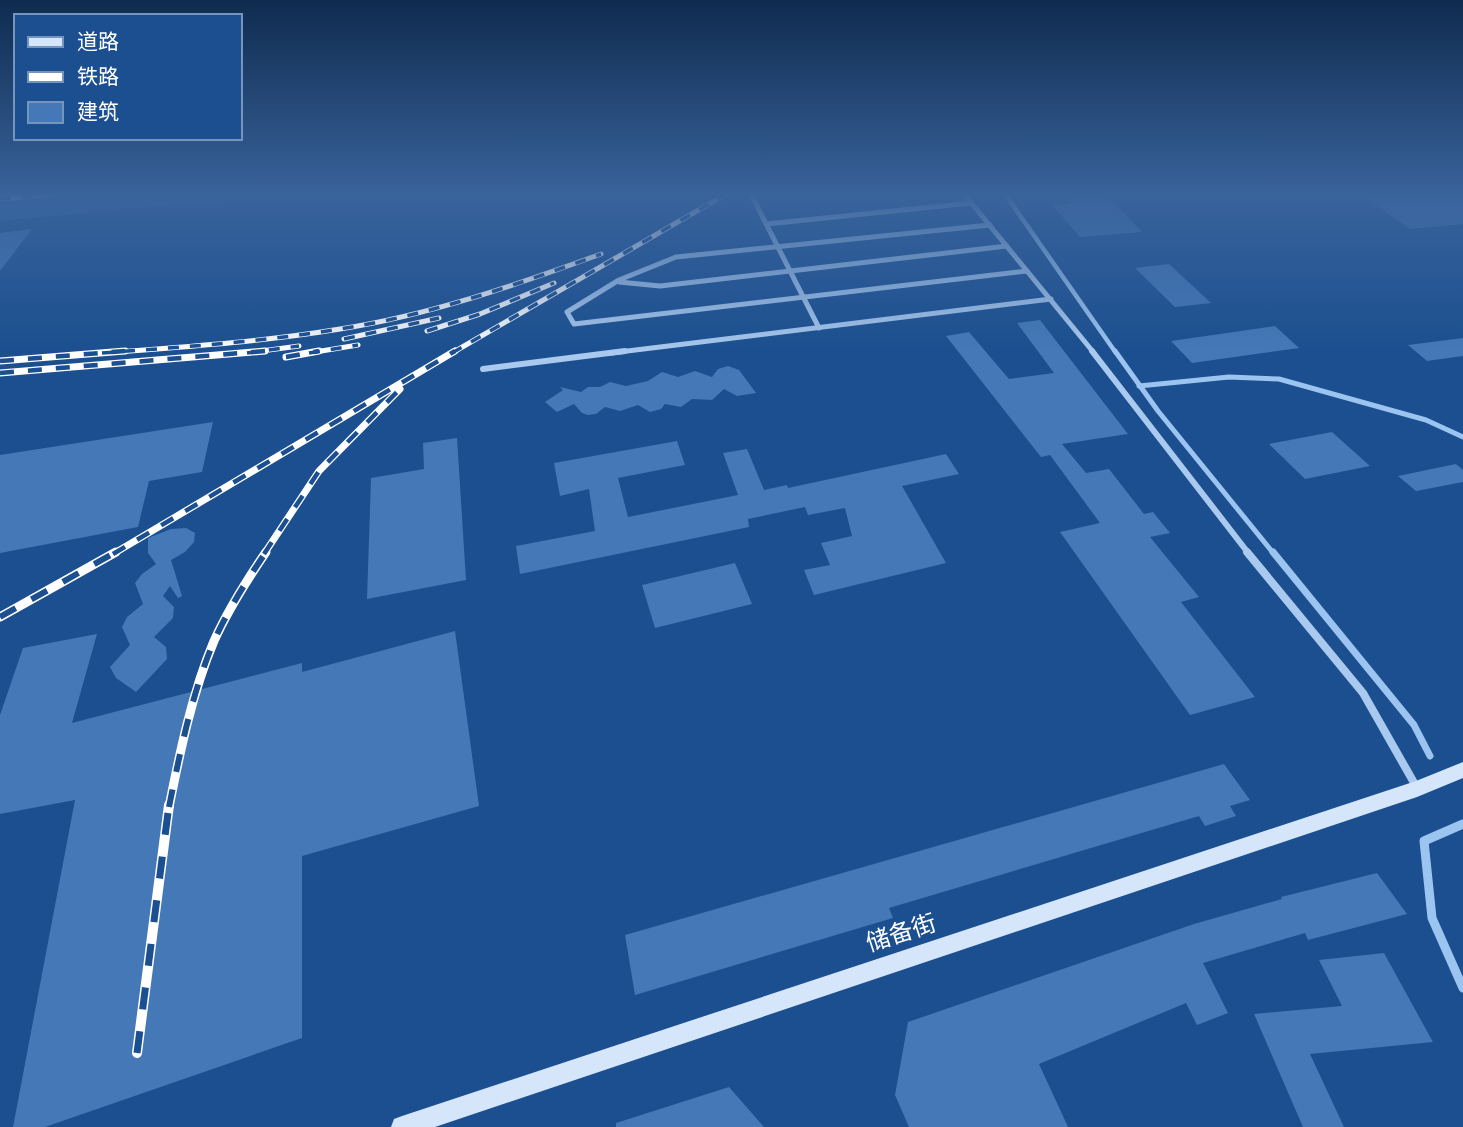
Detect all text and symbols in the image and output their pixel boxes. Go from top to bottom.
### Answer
legend [14,14,242,140]
text: 道路 [77,28,119,55]
text: 铁路 [77,63,119,90]
text: 建筑 [77,98,119,125]
street label: 储备街 [862,907,940,958]

